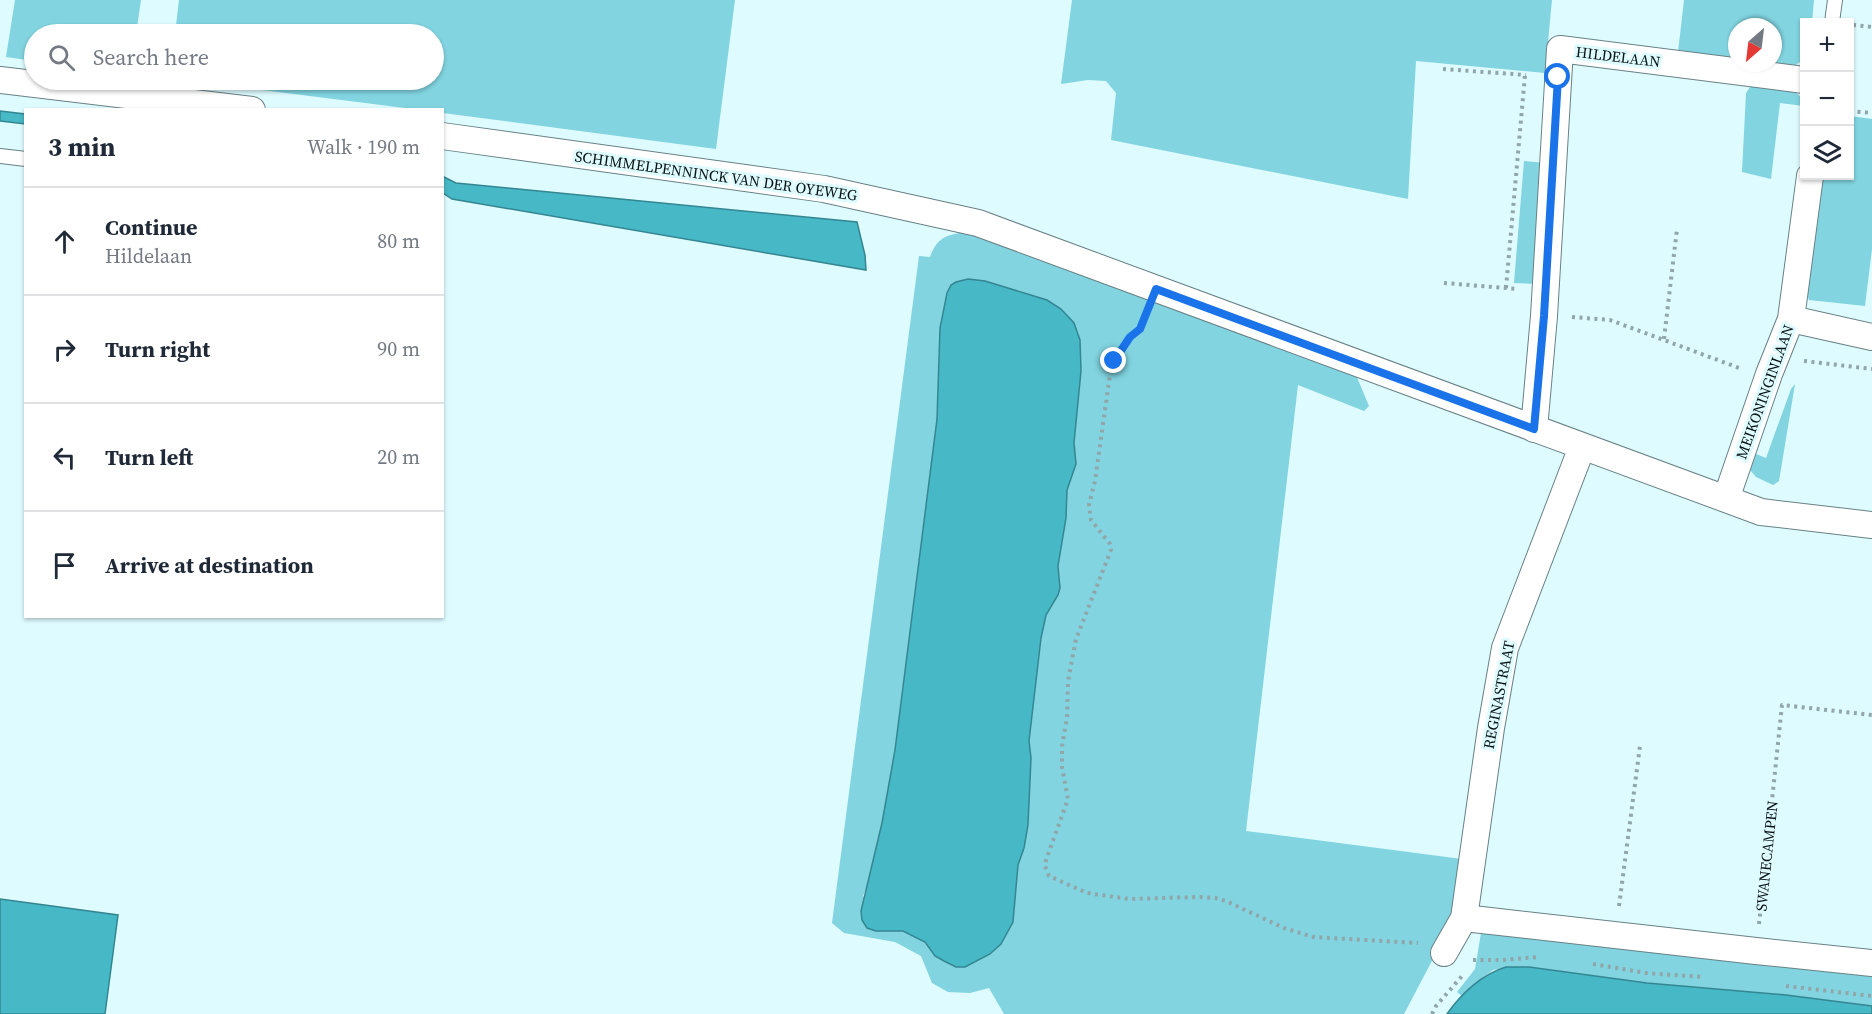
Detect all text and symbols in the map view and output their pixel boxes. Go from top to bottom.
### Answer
north arrow [1728,18,1782,72]
map controls [1800,18,1854,180]
button: + [1800,18,1854,72]
search box [24,24,444,90]
icon: search [45,41,78,74]
street label: HILDELAAN [1575,41,1662,72]
text: Search here [93,42,209,72]
route start [1544,63,1570,89]
button: − [1800,72,1854,126]
button: layers [1800,126,1854,180]
text: 3 min [48,129,115,165]
text: Walk · 190 m [307,133,420,161]
street label: SCHIMMELPENNINCK VAN DER OYEWEG [574,145,859,206]
text: Continue [105,212,198,242]
icon: ahead [48,225,81,258]
text: 80 m [377,227,420,255]
text: Hildelaan [105,242,192,270]
street label: MEIKONINGINLAAN [1730,322,1799,462]
icon: right [48,333,81,366]
text: Turn right [105,334,210,364]
text: 90 m [377,335,420,363]
route end [1100,347,1126,373]
icon: left [48,441,81,474]
text: Turn left [105,442,193,472]
text: 20 m [377,443,420,471]
icon: arrive [48,549,81,582]
text: Arrive at destination [105,550,314,580]
street label: REGINASTRAAT [1478,639,1519,751]
street label: SWANECAMPEN [1750,799,1783,912]

